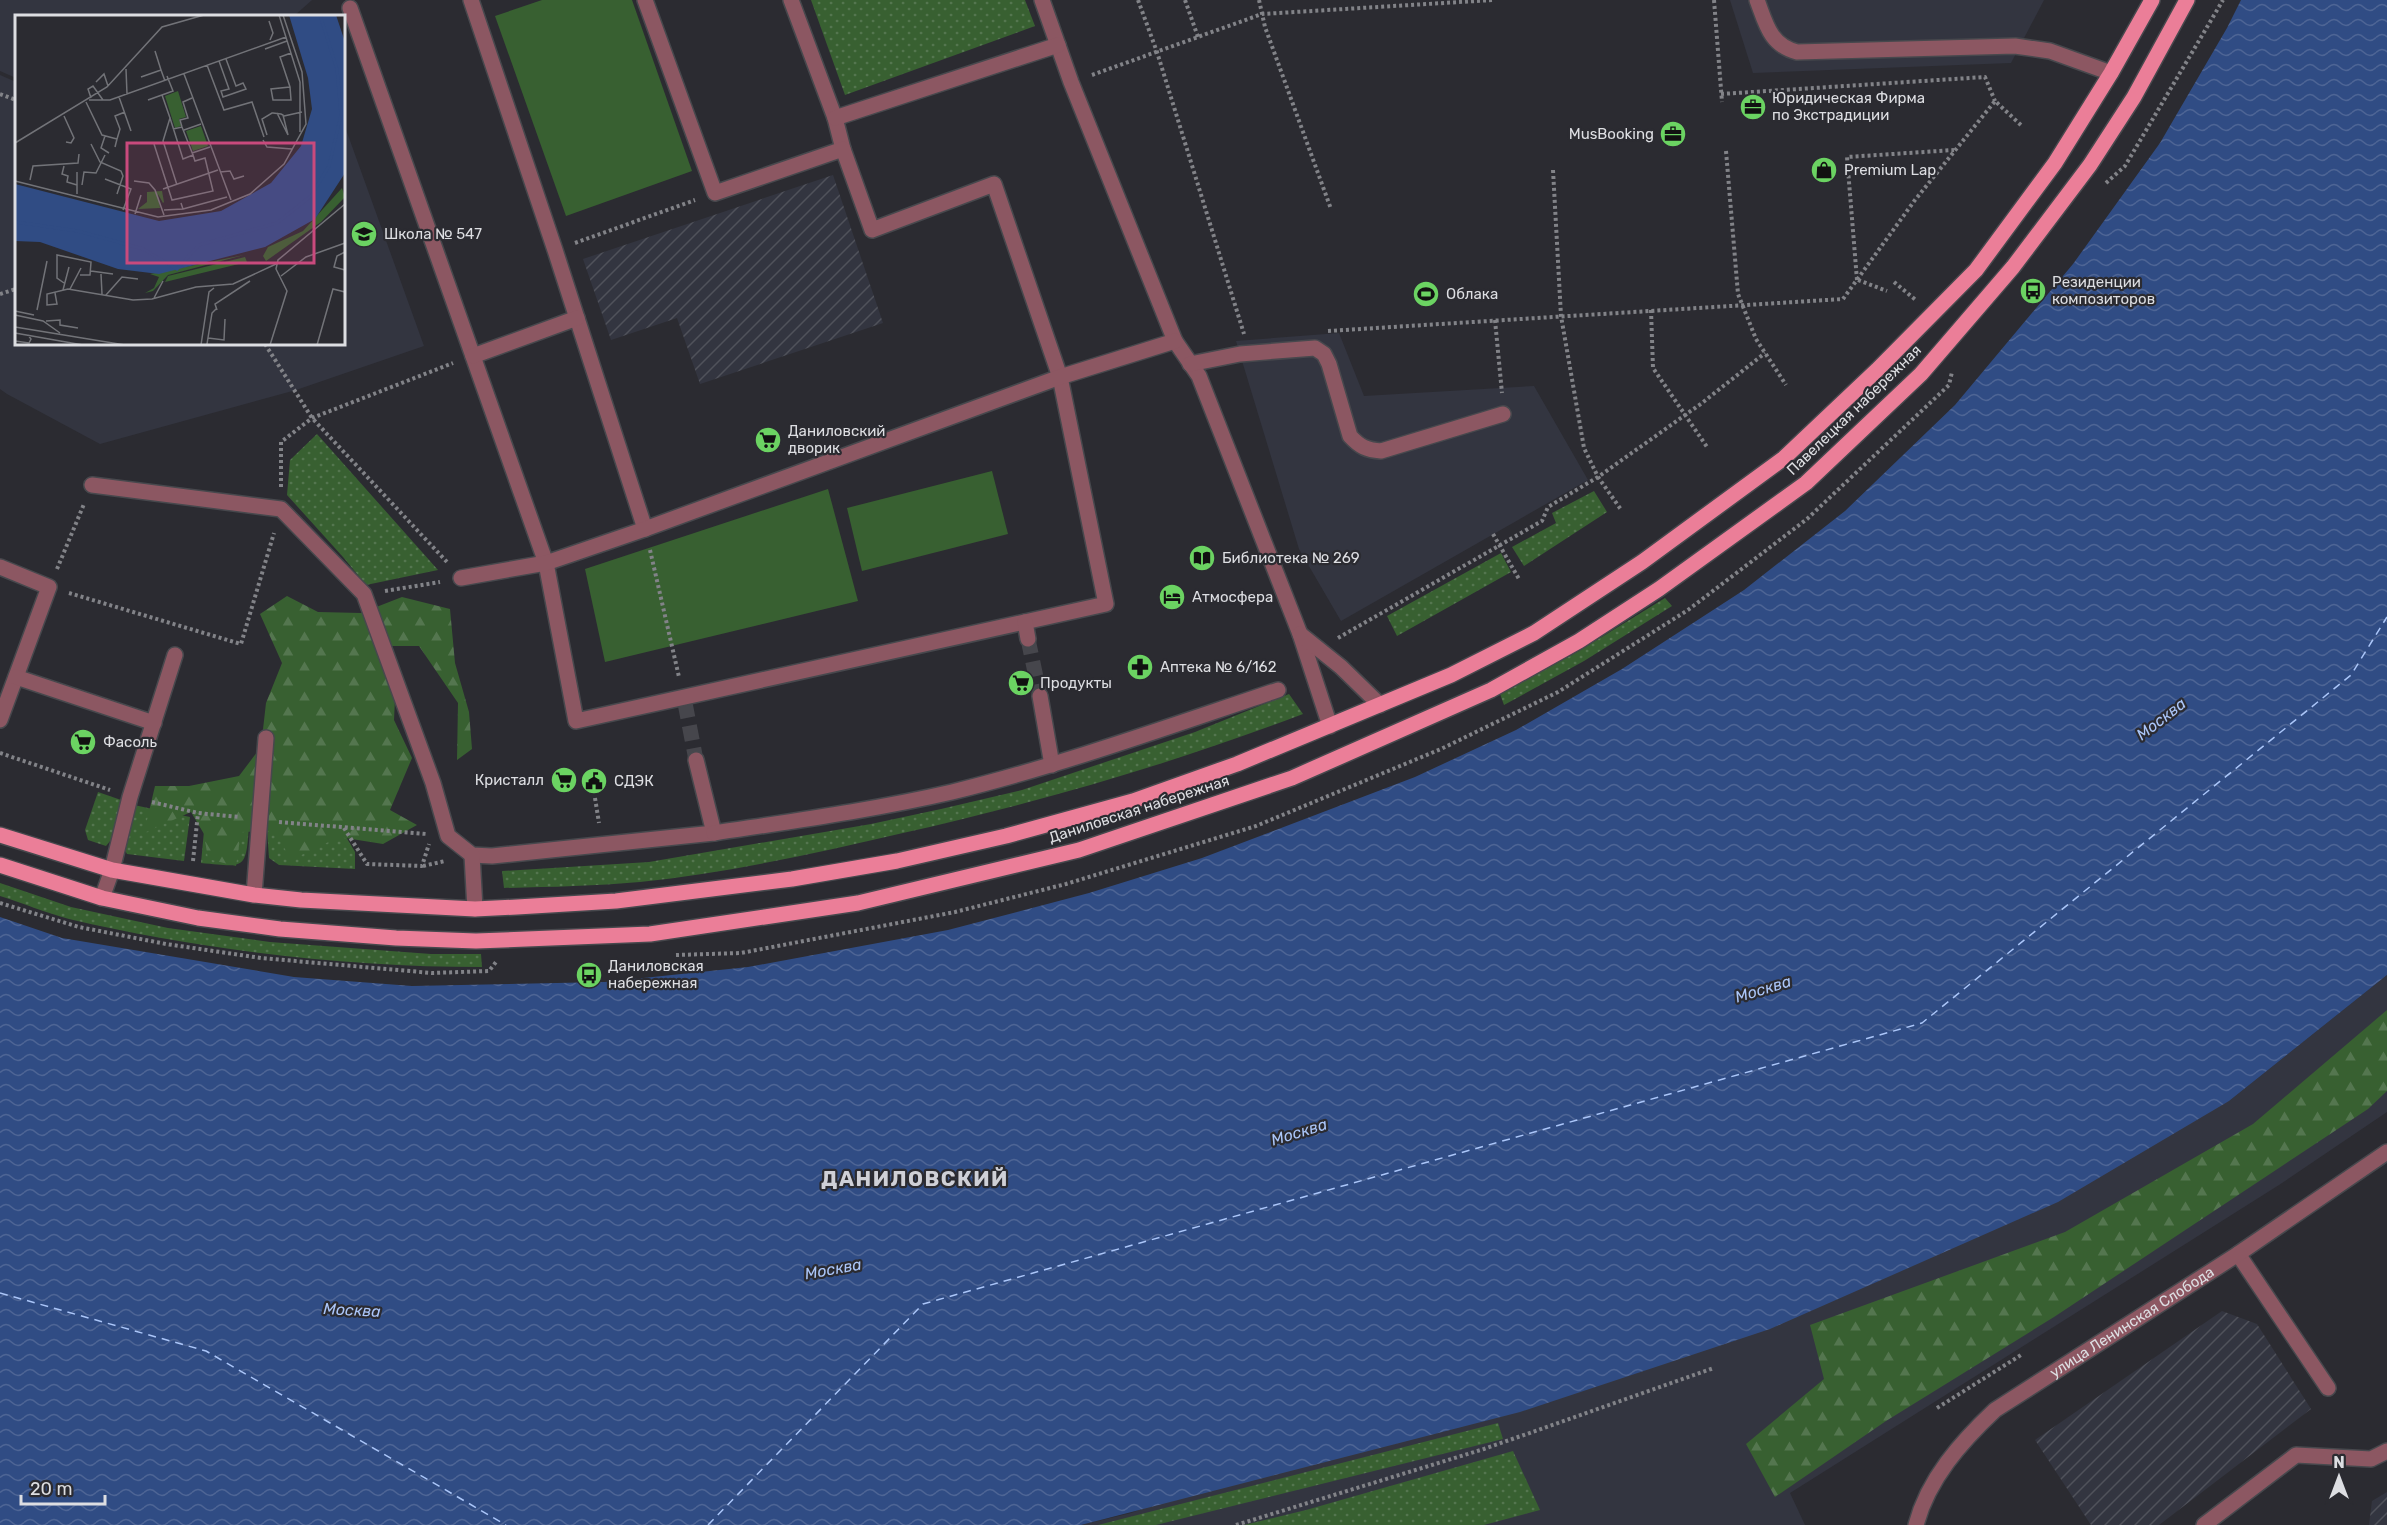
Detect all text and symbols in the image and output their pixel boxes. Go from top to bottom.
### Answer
inset map [15,15,345,345]
place label: Юридическая Фирма по Экстрадиции [1772,89,1925,124]
office icon: Юридическая Фирма по Экстрадиции [1738,92,1768,122]
office icon: MusBooking [1658,119,1688,149]
place label: MusBooking [1569,125,1654,143]
shop icon: Premium Lap [1809,155,1839,185]
place label: Premium Lap [1844,161,1936,179]
school or university icon: Школа № 547 [349,219,379,249]
place label: Школа № 547 [384,225,482,243]
place label: Резиденции композиторов [2052,273,2155,308]
bus stop icon: Резиденции композиторов [2018,276,2048,306]
sports icon: Облака [1411,279,1441,309]
place label: Облака [1446,285,1498,303]
street label: Павелецкая набережная [1783,341,1925,479]
place label: Даниловский дворик [788,422,886,457]
supermarket icon: Даниловский дворик [753,425,783,455]
library icon: Библиотека № 269 [1187,543,1217,573]
place label: Библиотека № 269 [1222,549,1360,567]
hotel icon: Атмосфера [1157,582,1187,612]
place label: Атмосфера [1192,588,1273,606]
pharmacy icon: Аптека № 6/162 [1125,652,1155,682]
place label: Аптека № 6/162 [1160,658,1277,676]
supermarket icon: Продукты [1006,668,1036,698]
place label: Продукты [1040,674,1112,692]
water label: Москва [2132,694,2190,744]
supermarket icon: Фасоль [68,727,98,757]
place label: Фасоль [103,733,158,751]
supermarket icon: Кристалл [549,765,579,795]
public building icon: СДЭК [579,766,609,796]
place label: Кристалл [475,771,544,789]
street label: Даниловская набережная [1046,771,1232,847]
place label: СДЭК [614,772,654,790]
place label: Даниловская набережная [608,957,704,992]
bus stop icon: Даниловская набережная [574,960,604,990]
water label: Москва [1733,972,1793,1006]
water label: Москва [1269,1115,1329,1149]
district label: ДАНИЛОВСКИЙ [821,1166,1009,1191]
water label: Москва [803,1255,863,1283]
street label: улица Ленинская Слобода [2046,1263,2217,1382]
water label: Москва [323,1299,381,1321]
north arrow [2309,1447,2369,1507]
text: N [2333,1453,2345,1472]
scale bar [21,1468,105,1506]
text: 20 m [30,1478,72,1500]

